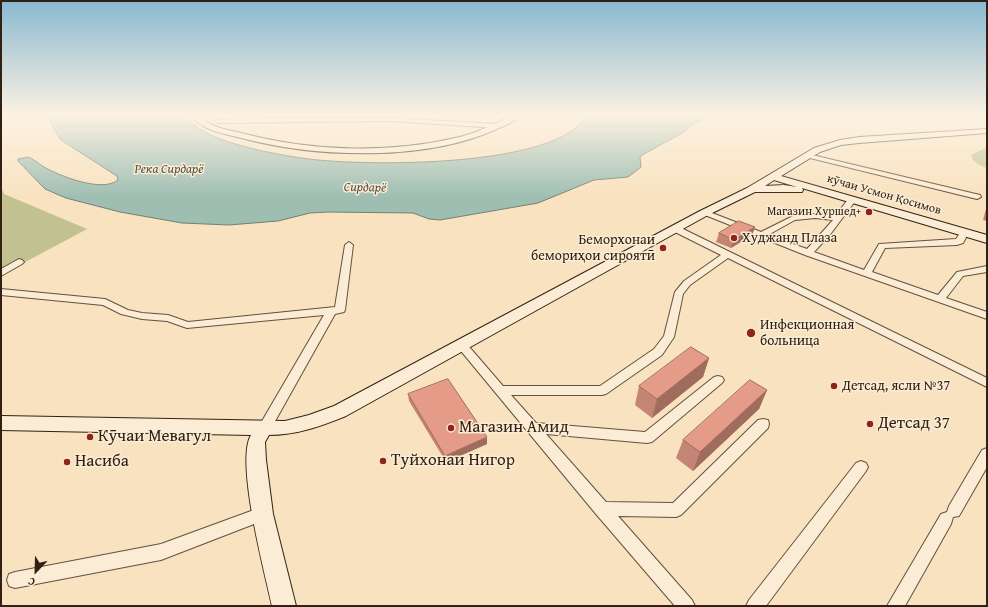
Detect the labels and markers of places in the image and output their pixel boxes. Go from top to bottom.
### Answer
place label: Магазин Хуршед+ [767,205,861,219]
marker: Магазин Хуршед+ [864,207,874,217]
place label: Худжанд Плаза [742,230,837,246]
place label: Беморхонаи бемориҳои сироятӣ [531,232,655,264]
marker: Худжанд Плаза [729,233,739,243]
marker: Беморхонаи бемориҳои сироятӣ [658,243,668,253]
place label: Инфекционная больница [760,317,854,350]
marker: Инфекционная больница [745,327,757,339]
place label: Детсад, ясли №37 [842,378,950,394]
marker: Детсад, ясли №37 [829,381,839,391]
place label: Детсад 37 [878,414,950,434]
place label: Магазин Амид [459,418,569,438]
marker: Детсад 37 [865,419,875,429]
marker: Магазин Амид [446,423,456,433]
place label: Кӯчаи Мевагул [98,427,211,447]
marker: Кӯчаи Мевагул [85,432,95,442]
place label: Туйхонаи Нигор [391,451,515,471]
place label: Насиба [75,452,129,472]
marker: Туйхонаи Нигор [378,456,388,466]
marker: Насиба [62,457,72,467]

